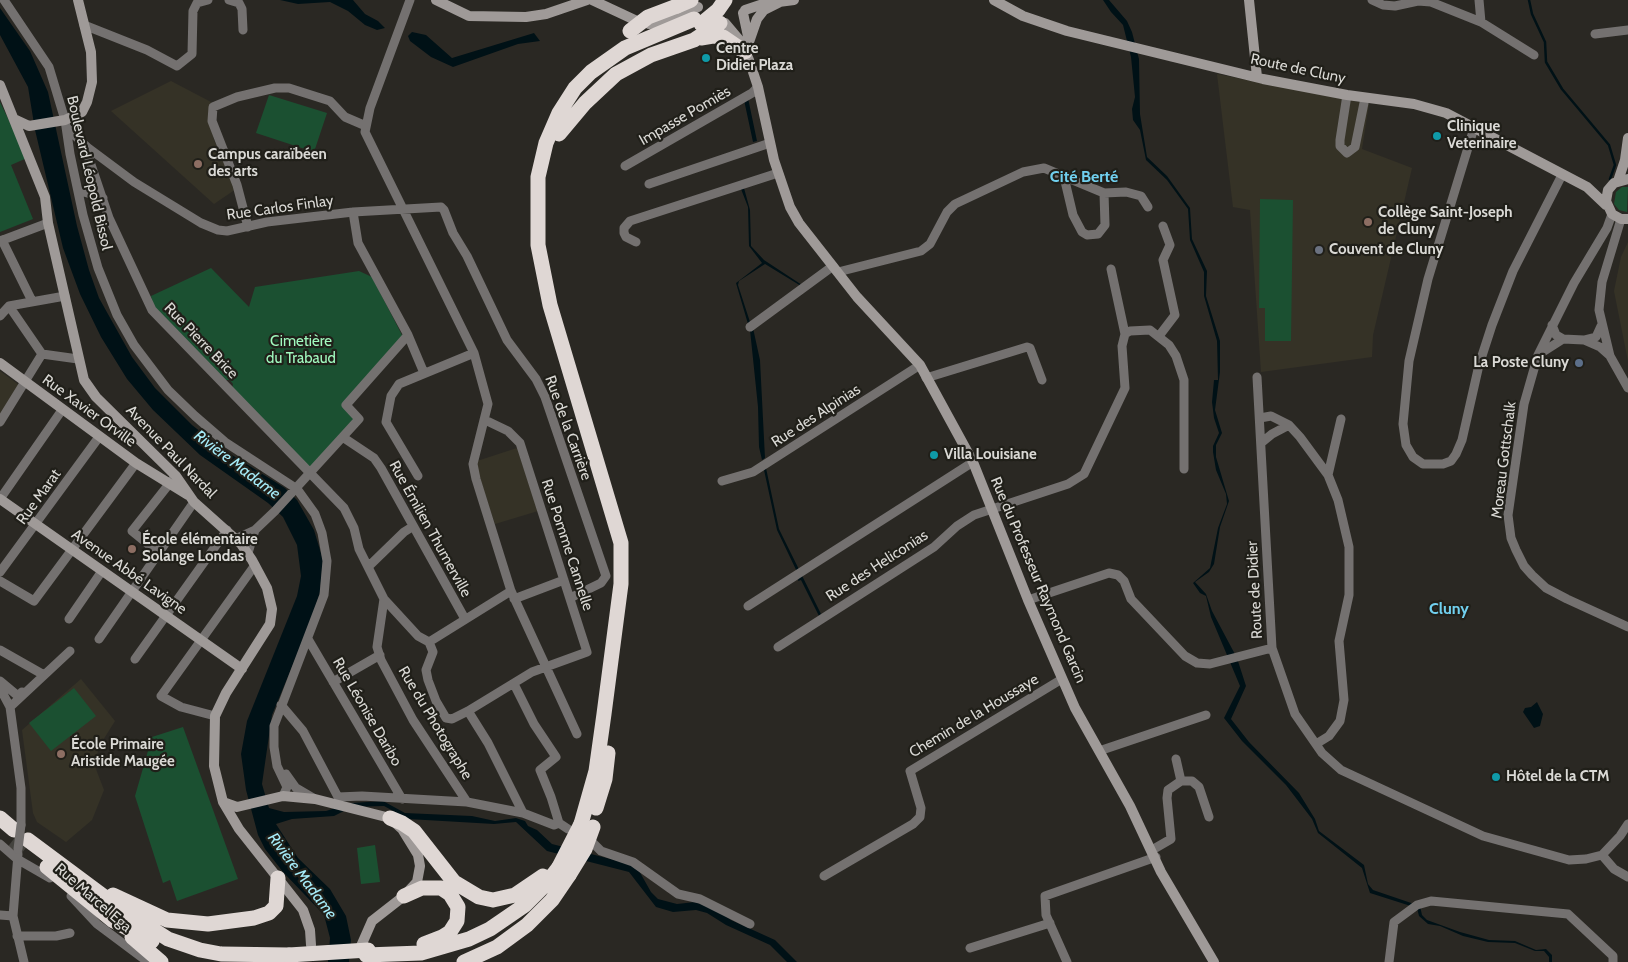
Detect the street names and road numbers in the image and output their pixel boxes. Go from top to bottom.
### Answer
street label: Route de Cluny [1249,50,1347,88]
street label: Impasse Pomiès [636,83,734,149]
street label: Boulevard Léopold Bissol [62,94,116,252]
street label: Rue Carlos Finlay [225,192,335,224]
street label: Rue Pierre Brice [160,299,242,383]
street label: Rue Xavier Orville [39,371,139,451]
street label: Rue de la Carrière [541,373,595,483]
street label: Rue des Alpinias [768,381,864,451]
street label: Moreau Gottschalk [1488,400,1520,520]
street label: Avenue Paul Nardal [122,402,220,502]
street label: Rue Émilien Thumerville [385,458,475,600]
street label: Rue Marat [13,466,65,528]
street label: Rue du Professeur Raymond Garcin [986,474,1090,686]
street label: Rue Pomme Cannelle [537,477,597,613]
street label: Avenue Abbé Lavigne [68,526,190,618]
street label: Rue des Heliconias [823,526,931,606]
street label: Route de Didier [1243,540,1267,640]
street label: Rue Léonise Daribo [329,655,405,769]
street label: Rue du Photographe [394,663,476,783]
street label: Chemin de la Houssaye [906,670,1042,762]
street label: Rue Marcel Ega [51,860,135,936]

